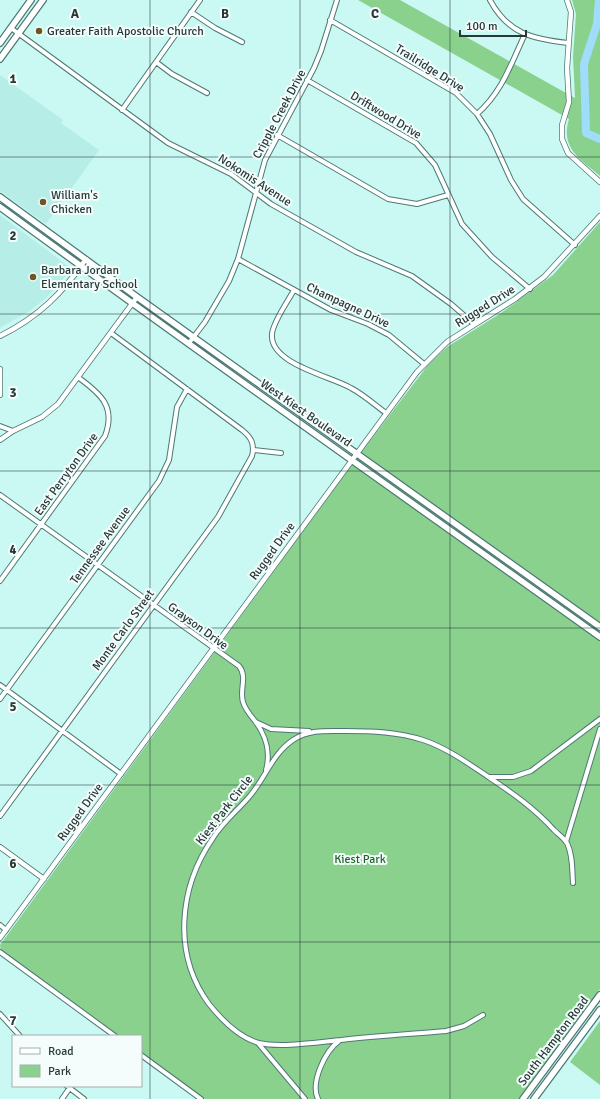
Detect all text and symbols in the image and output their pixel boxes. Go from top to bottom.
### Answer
text: A [71,6,80,22]
text: B [221,6,229,22]
text: C [371,6,379,22]
scale bar [460,12,526,38]
text: 100 m [466,19,498,34]
place label: Greater Faith Apostolic Church [47,24,204,39]
marker: Greater Faith Apostolic Church [34,26,44,36]
street label: Trailridge Drive [392,41,467,96]
street label: Cripple Creek Drive [250,67,309,161]
text: 1 [9,71,17,87]
street label: Driftwood Drive [347,88,424,143]
street label: Nokomis Avenue [215,151,294,210]
place label: William's Chicken [51,188,98,217]
marker: William's Chicken [38,197,48,207]
text: 2 [9,228,17,244]
place label: Barbara Jordan Elementary School [41,263,138,292]
marker: Barbara Jordan Elementary School [28,272,38,282]
street label: Champagne Drive [304,280,392,331]
street label: Rugged Drive [452,282,518,331]
street label: West Kiest Boulevard [257,376,354,450]
text: 3 [9,385,17,401]
street label: East Perryton Drive [31,430,101,519]
street label: Tennessee Avenue [67,503,134,587]
street label: Rugged Drive [246,519,298,583]
text: 4 [9,542,17,558]
street label: Monte Carlo Street [89,587,158,674]
street label: Grayson Drive [165,599,231,653]
text: 5 [9,699,17,715]
street label: Kiest Park Circle [193,773,256,848]
street label: Rugged Drive [54,780,106,844]
park label: Kiest Park [334,852,386,867]
text: 6 [9,856,17,872]
street label: South Hampton Road [515,994,592,1089]
text: 7 [9,1013,17,1029]
legend [12,1035,142,1087]
text: Road [48,1044,74,1059]
text: Park [48,1064,71,1079]

